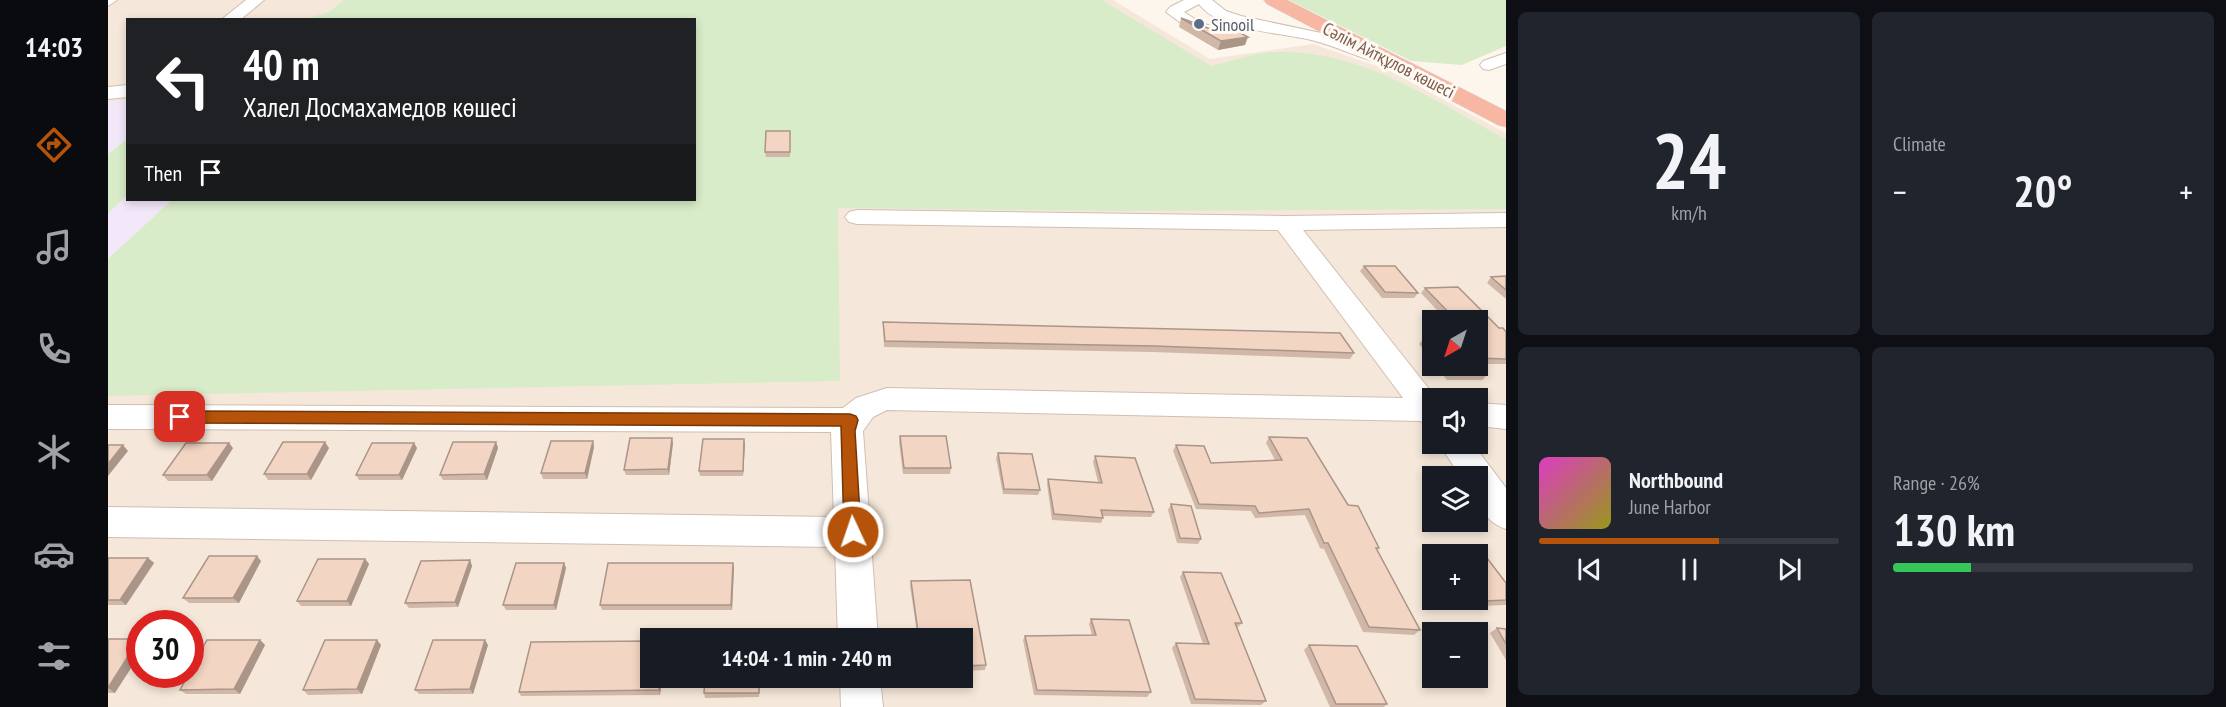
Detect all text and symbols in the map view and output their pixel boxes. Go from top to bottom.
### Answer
place label: Sinooil [1211,13,1255,36]
marker: Sinooil [1192,17,1206,31]
street label: Сәлім Айтқұлов көшесі [1319,17,1459,103]
text: 14:03 [25,30,83,64]
text: 40 m [243,37,320,92]
icon: left [144,42,222,120]
text: Халел Досмахамедов көшесі [243,90,517,124]
text: 24 [1652,110,1726,211]
icon: directions [33,124,75,166]
text: Climate [1893,131,1946,157]
icon: arrive [194,156,227,189]
text: Then [144,159,182,187]
text: 20° [2013,161,2073,219]
text: − [1893,170,1907,213]
text: + [2179,170,2193,213]
text: km/h [1671,200,1707,226]
icon: music [33,226,75,268]
north arrow [1422,310,1488,376]
map controls [1422,310,1488,688]
icon: phone [33,328,75,370]
button: sound [1422,388,1488,454]
pin [154,391,205,442]
icon: arrive [163,400,196,433]
icon: climate [33,431,75,473]
button: layers [1422,466,1488,532]
text: Northbound [1629,466,1723,494]
text: Range · 26% [1893,470,1980,496]
text: June Harbor [1629,494,1711,520]
position arrow [821,500,885,564]
text: 130 km [1893,500,2015,558]
icon: car [33,533,75,575]
button: + [1422,544,1488,610]
icon: previous [1573,553,1606,586]
icon: pause [1673,553,1706,586]
icon: next [1773,553,1806,586]
speed limit sign: 30 [126,610,204,688]
button: − [1422,622,1488,688]
icon: filters [33,635,75,677]
text: 14:04 · 1 min · 240 m [721,644,892,672]

